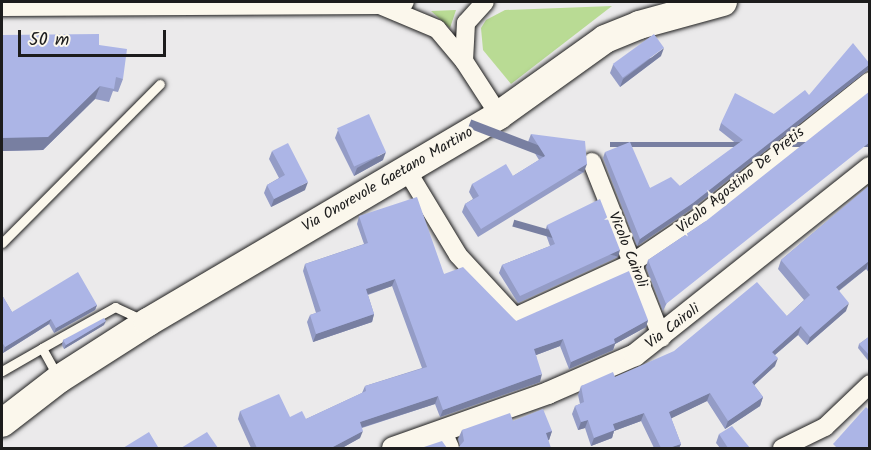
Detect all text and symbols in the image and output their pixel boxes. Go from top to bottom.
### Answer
scale bar [21,18,170,56]
text: 50 m [29,26,69,55]
street label: Via Onorevole Gaetano Martino [299,124,477,236]
street label: Vicolo Agostino De Pretis [673,124,809,238]
street label: Vicolo Cairoli [604,209,650,291]
street label: Via Cairoli [642,301,704,353]

